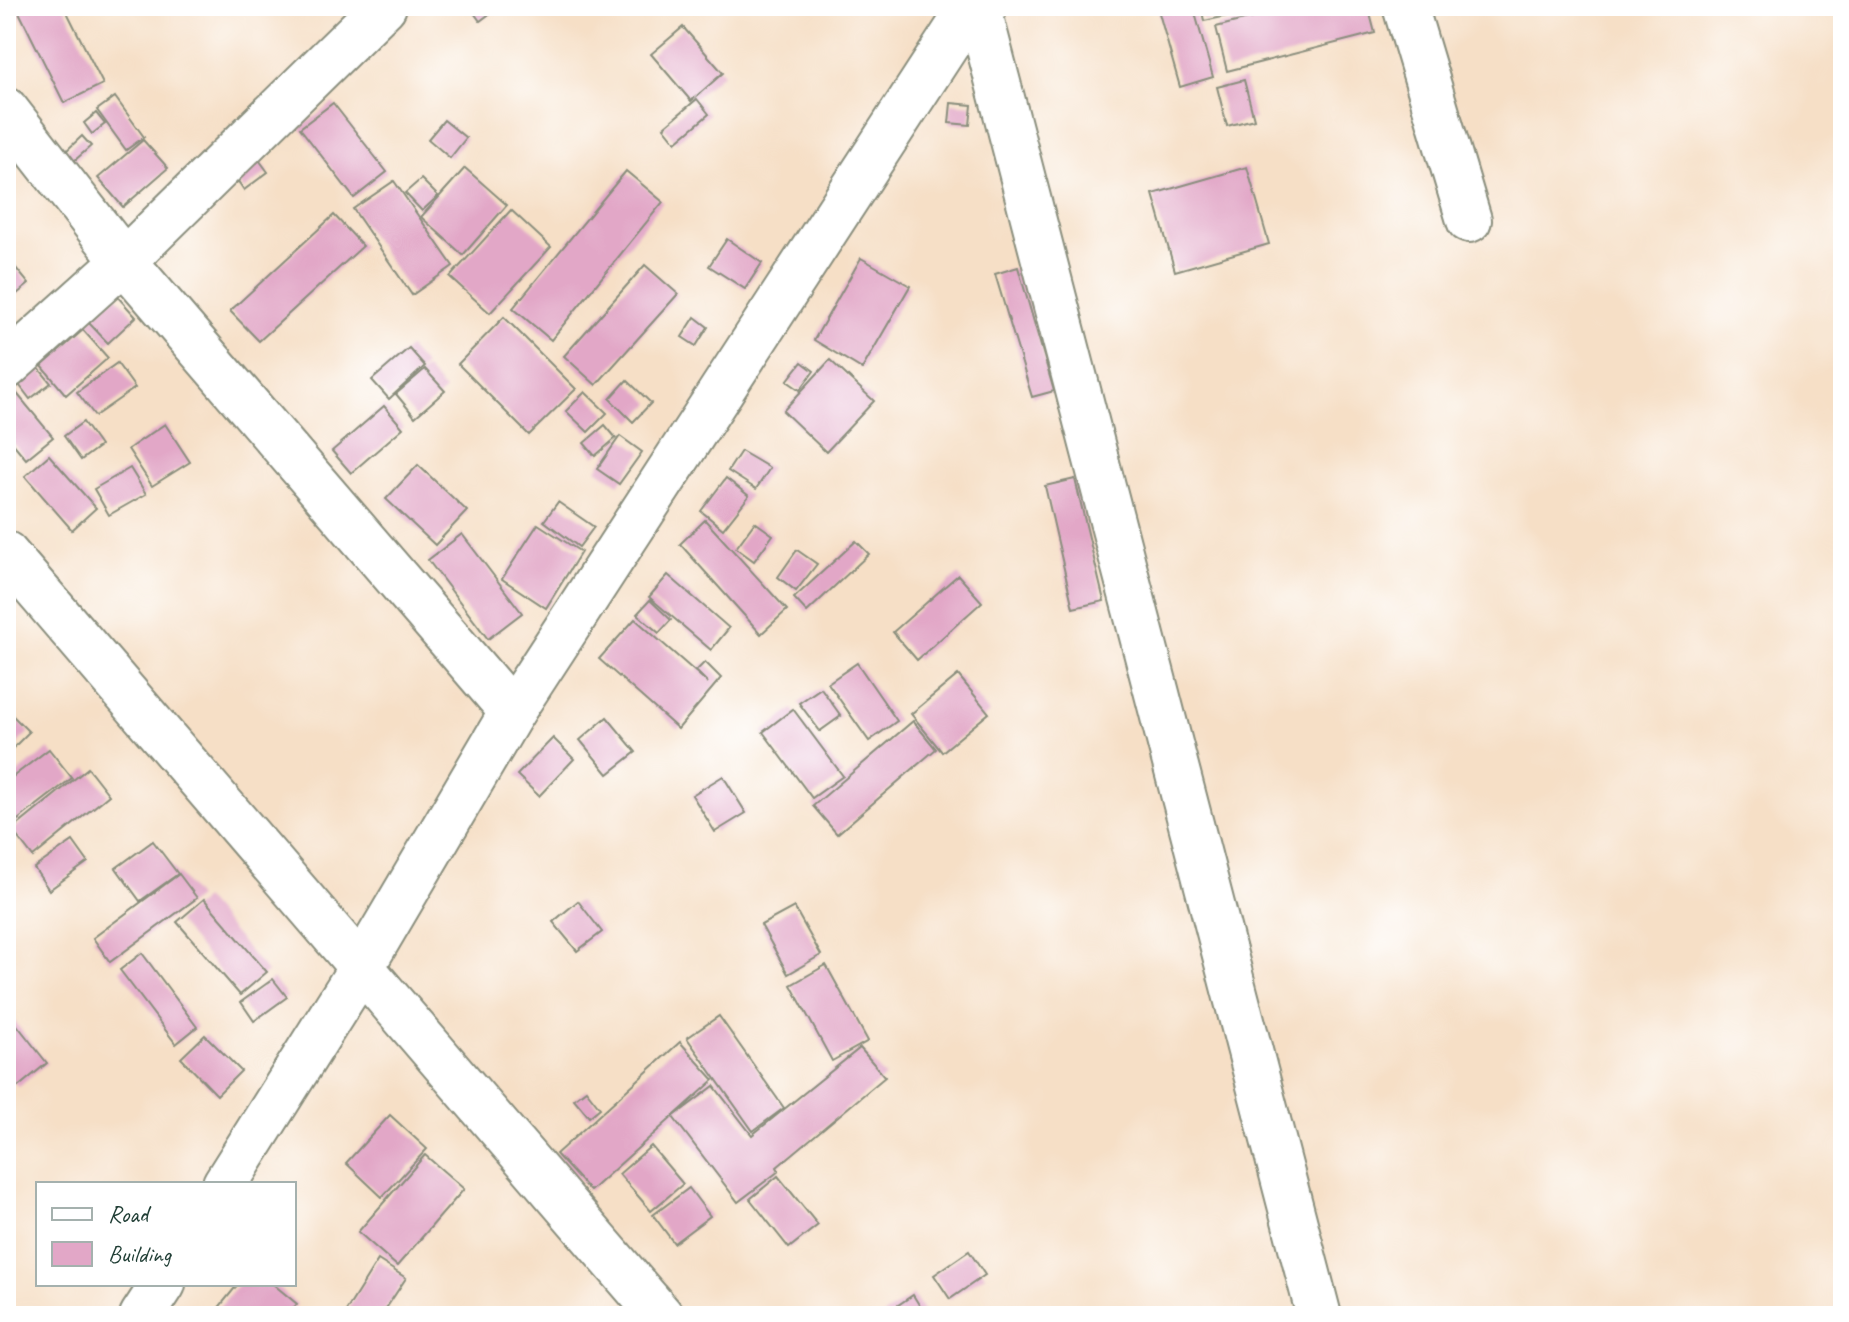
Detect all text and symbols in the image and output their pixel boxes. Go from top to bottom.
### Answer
legend [36,1182,296,1286]
text: Road [108,1199,152,1229]
text: Building [108,1239,173,1269]

